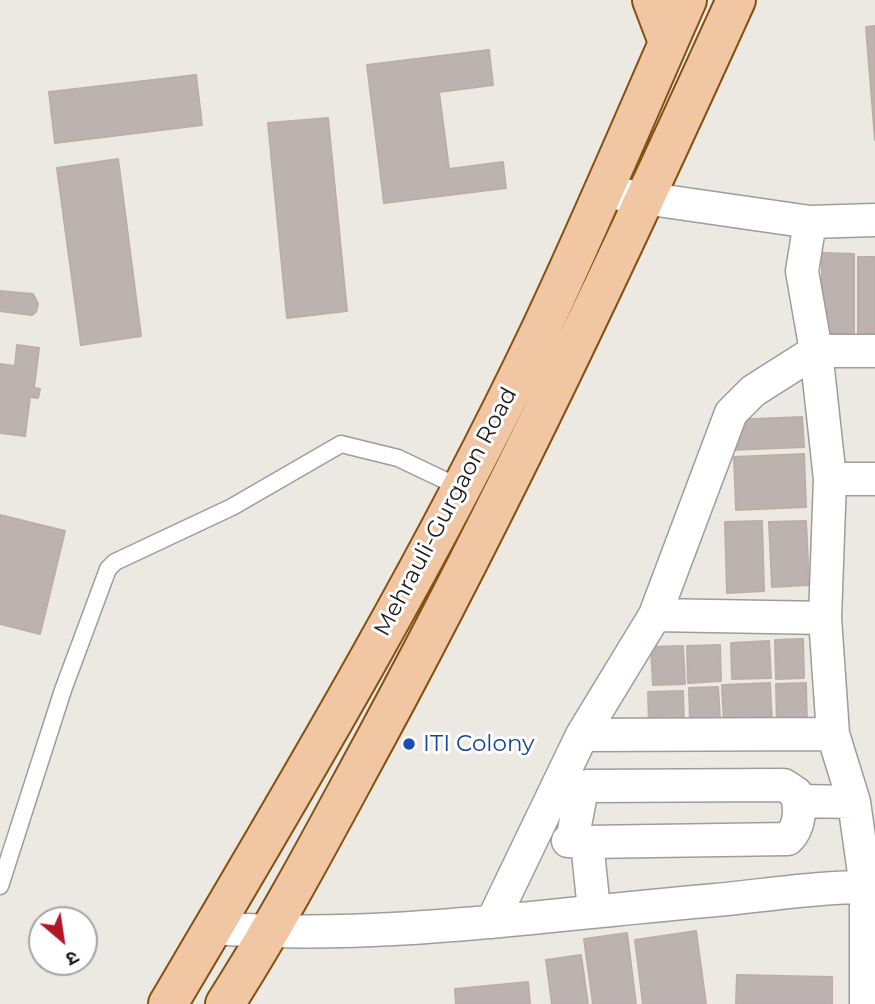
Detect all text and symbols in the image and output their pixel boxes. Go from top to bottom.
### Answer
street label: Mehrauli-Gurgaon Road [369,383,523,641]
place label: ITI Colony [423,730,535,758]
marker: ITI Colony [401,736,417,752]
north arrow [28,906,98,976]
text: उ [62,945,83,971]

